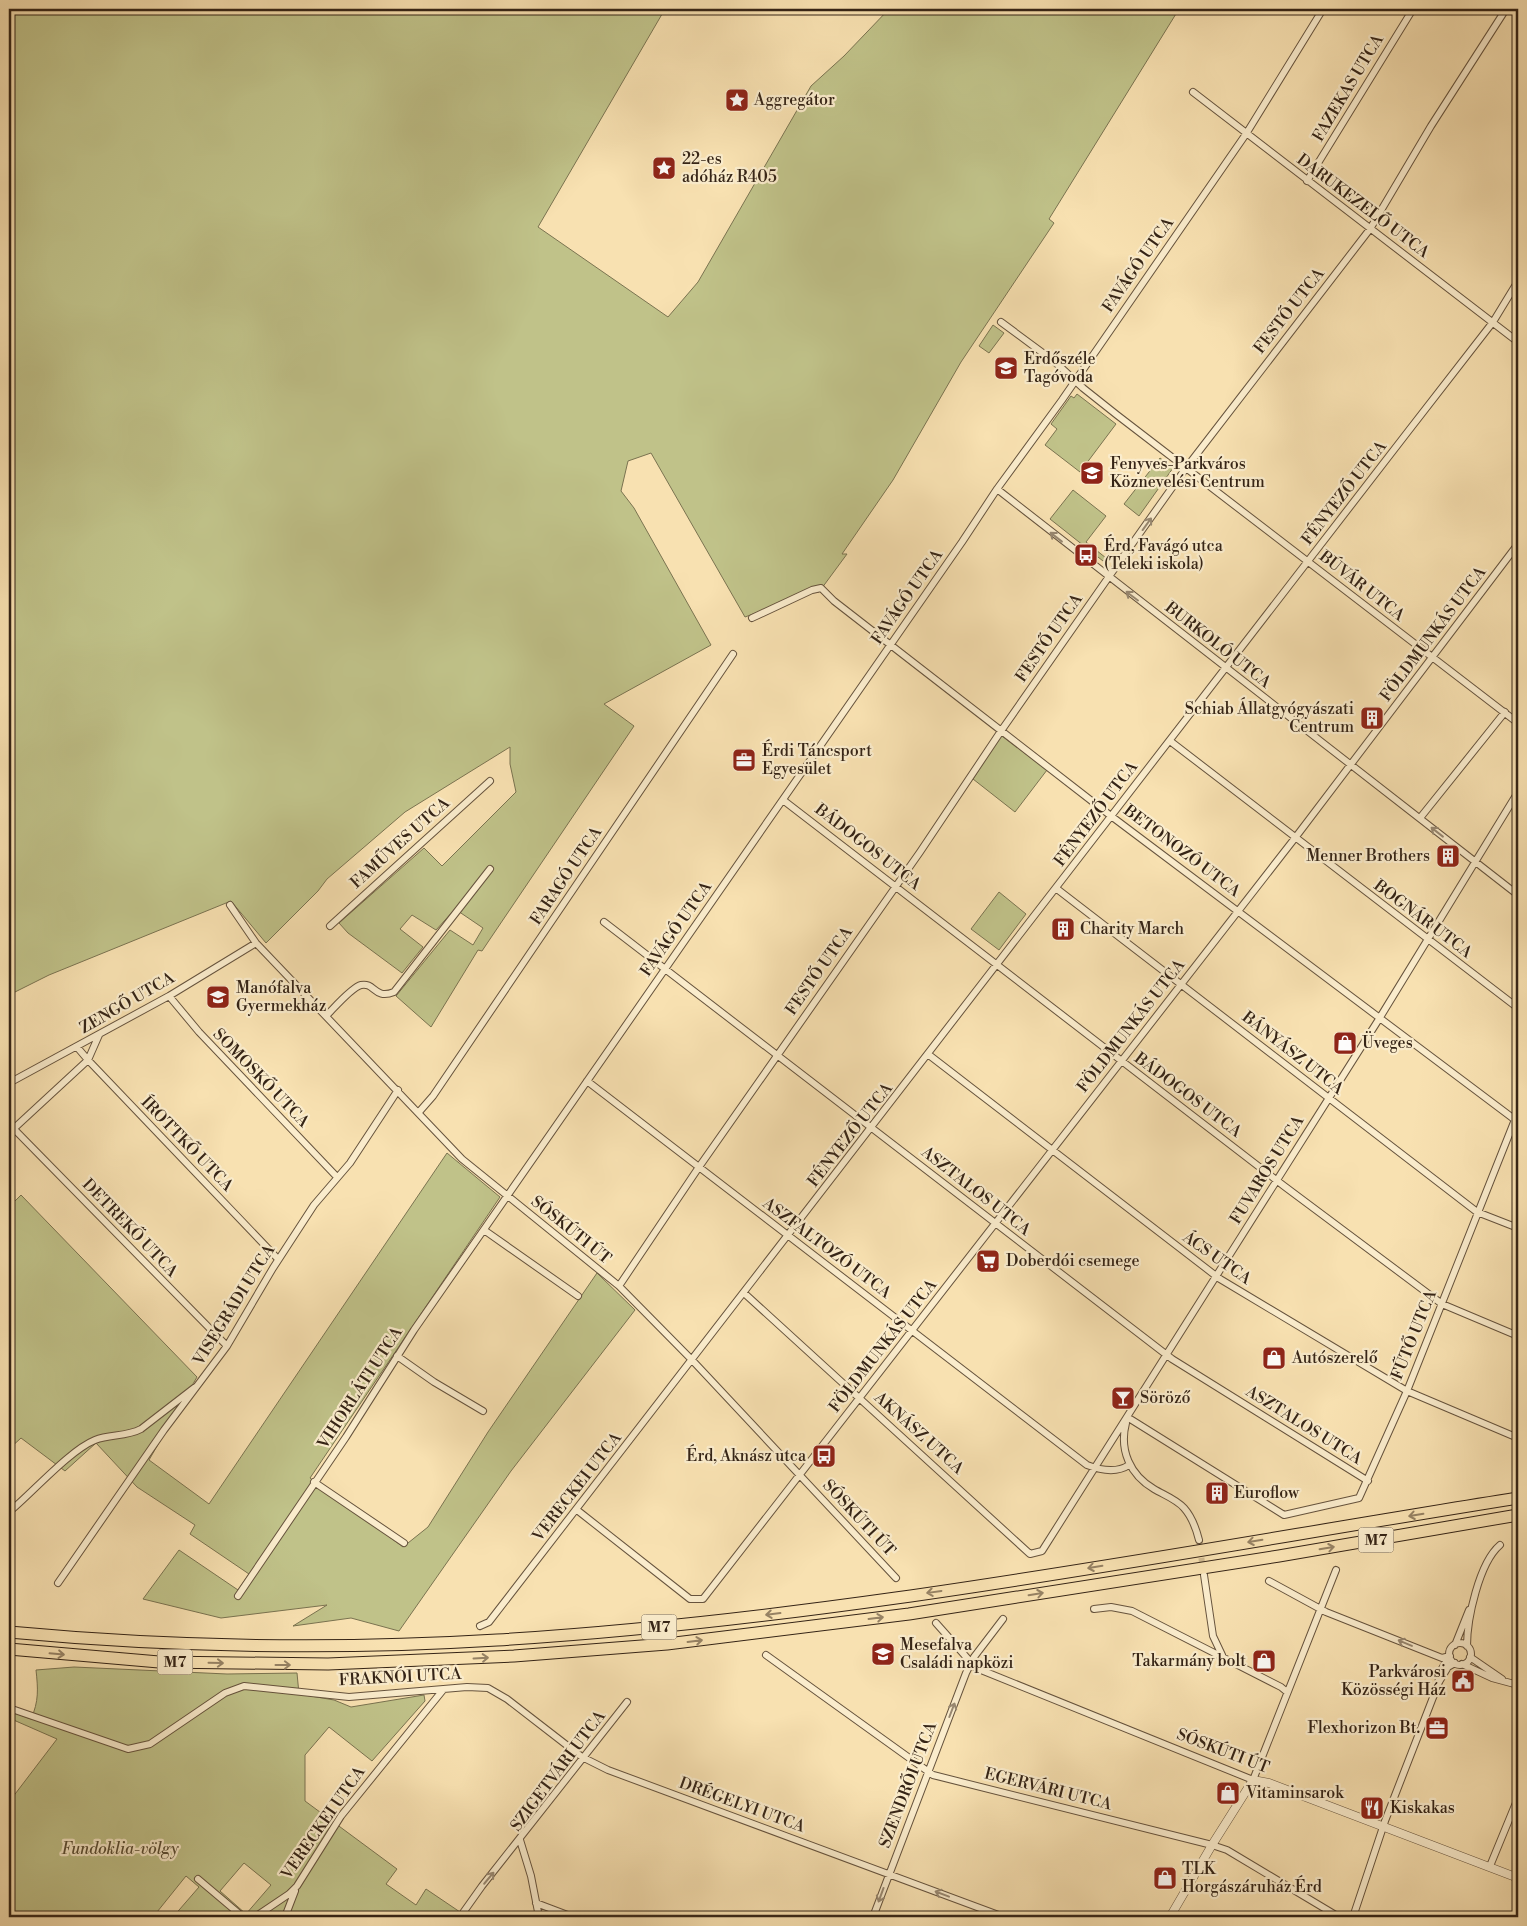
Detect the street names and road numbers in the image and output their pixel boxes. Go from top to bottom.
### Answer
street label: FAZEKAS UTCA [1308,30,1388,145]
street label: DARUKEZELŐ UTCA [1293,148,1435,263]
street label: FAVÁGÓ UTCA [1096,212,1179,316]
street label: FESTŐ UTCA [1248,262,1329,358]
street label: FÉNYEZŐ UTCA [1296,435,1392,549]
street label: FAVÁGÓ UTCA [865,544,948,648]
street label: BÚVÁR UTCA [1315,544,1411,626]
street label: FÖLDMUNKÁS UTCA [1374,561,1491,705]
street label: FESTŐ UTCA [1010,588,1087,686]
street label: BURKOLÓ UTCA [1160,595,1277,693]
street label: FÉNYEZŐ UTCA [1048,755,1143,871]
street label: FAMŰVES UTCA [345,791,454,893]
street label: BÁDOGOS UTCA [810,797,927,895]
street label: BETONOZÓ UTCA [1119,798,1246,902]
street label: FARAGÓ UTCA [524,821,607,929]
street label: BOGNÁR UTCA [1369,873,1478,963]
street label: FAVÁGÓ UTCA [634,876,717,980]
street label: FESTŐ UTCA [780,921,857,1019]
street label: FÖLDMUNKÁS UTCA [1071,953,1190,1097]
street label: ZENGŐ UTCA [75,966,179,1038]
street label: BÁNYÁSZ UTCA [1237,1005,1350,1099]
street label: SOMOSKŐ UTCA [209,1023,315,1132]
street label: BÁDOGOS UTCA [1130,1046,1248,1142]
street label: FÉNYEZŐ UTCA [802,1077,898,1191]
street label: ÍROTTKŐ UTCA [137,1091,240,1196]
street label: FUVAROS UTCA [1226,1111,1309,1228]
street label: ASZTALOS UTCA [917,1141,1035,1241]
street label: DETREKŐ UTCA [78,1173,184,1282]
street label: SÓSKÚTI ÚT [527,1190,616,1268]
street label: ASZFALTOZÓ UTCA [758,1191,897,1303]
street label: ÁCS UTCA [1178,1225,1257,1289]
street label: VISEGRÁDI UTCA [187,1239,280,1370]
street label: FÖLDMUNKÁS UTCA [823,1273,942,1417]
street label: FŰTŐ UTCA [1385,1286,1441,1383]
street label: VIHORLÁTI UTCA [311,1321,408,1454]
street label: ASZTALOS UTCA [1241,1381,1367,1469]
street label: AKNÁSZ UTCA [869,1385,970,1479]
street label: VERECKEI UTCA [528,1428,626,1546]
street label: SÓSKÚTI ÚT [818,1474,901,1561]
road number: M7 [1358,1528,1394,1552]
road number: M7 [642,1614,676,1640]
road number: M7 [158,1650,192,1674]
street label: FRAKNÓI UTCA [338,1662,463,1690]
street label: SZIGETVÁRI UTCA [505,1705,610,1835]
street label: SZENDRŐI UTCA [873,1718,942,1851]
street label: SÓSKÚTI ÚT [1174,1722,1273,1778]
street label: VERECKEI UTCA [276,1762,370,1884]
street label: EGERVÁRI UTCA [982,1762,1115,1815]
street label: DRÉGELYI UTCA [676,1771,809,1837]

